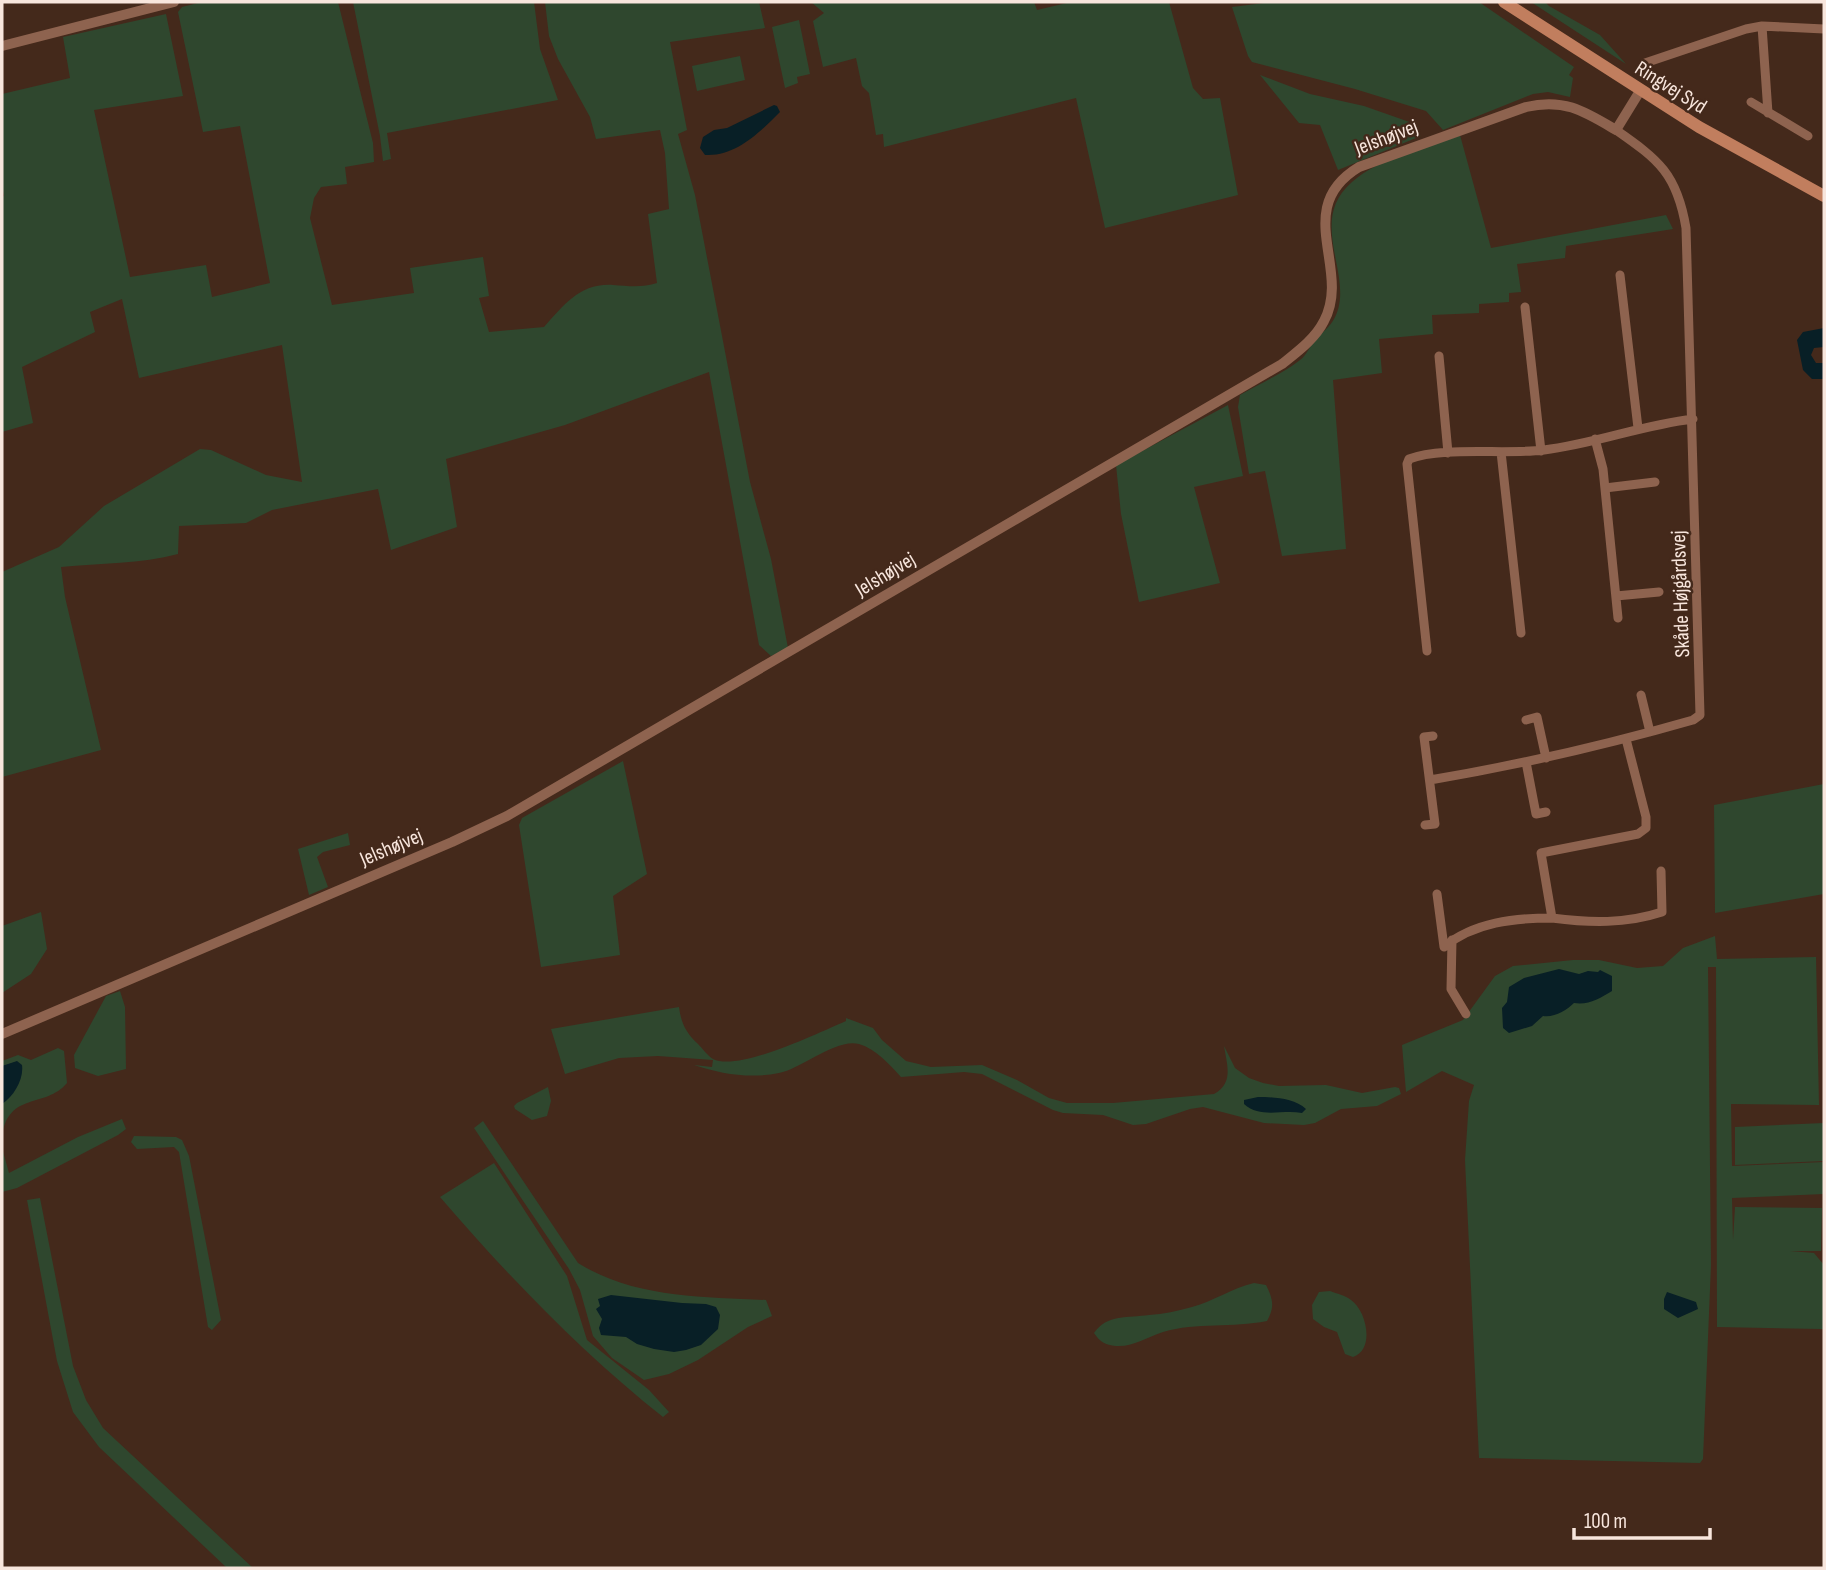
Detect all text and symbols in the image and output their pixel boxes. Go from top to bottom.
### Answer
street label: Ringvej Syd [1630,56,1711,119]
street label: Jelshøjvej [1350,114,1421,161]
street label: Skåde Højgårdsvej [1666,530,1695,658]
street label: Jelshøjvej [850,547,920,603]
street label: Jelshøjvej [355,823,426,872]
scale bar [1574,1496,1710,1540]
text: 100 m [1584,1509,1627,1534]

